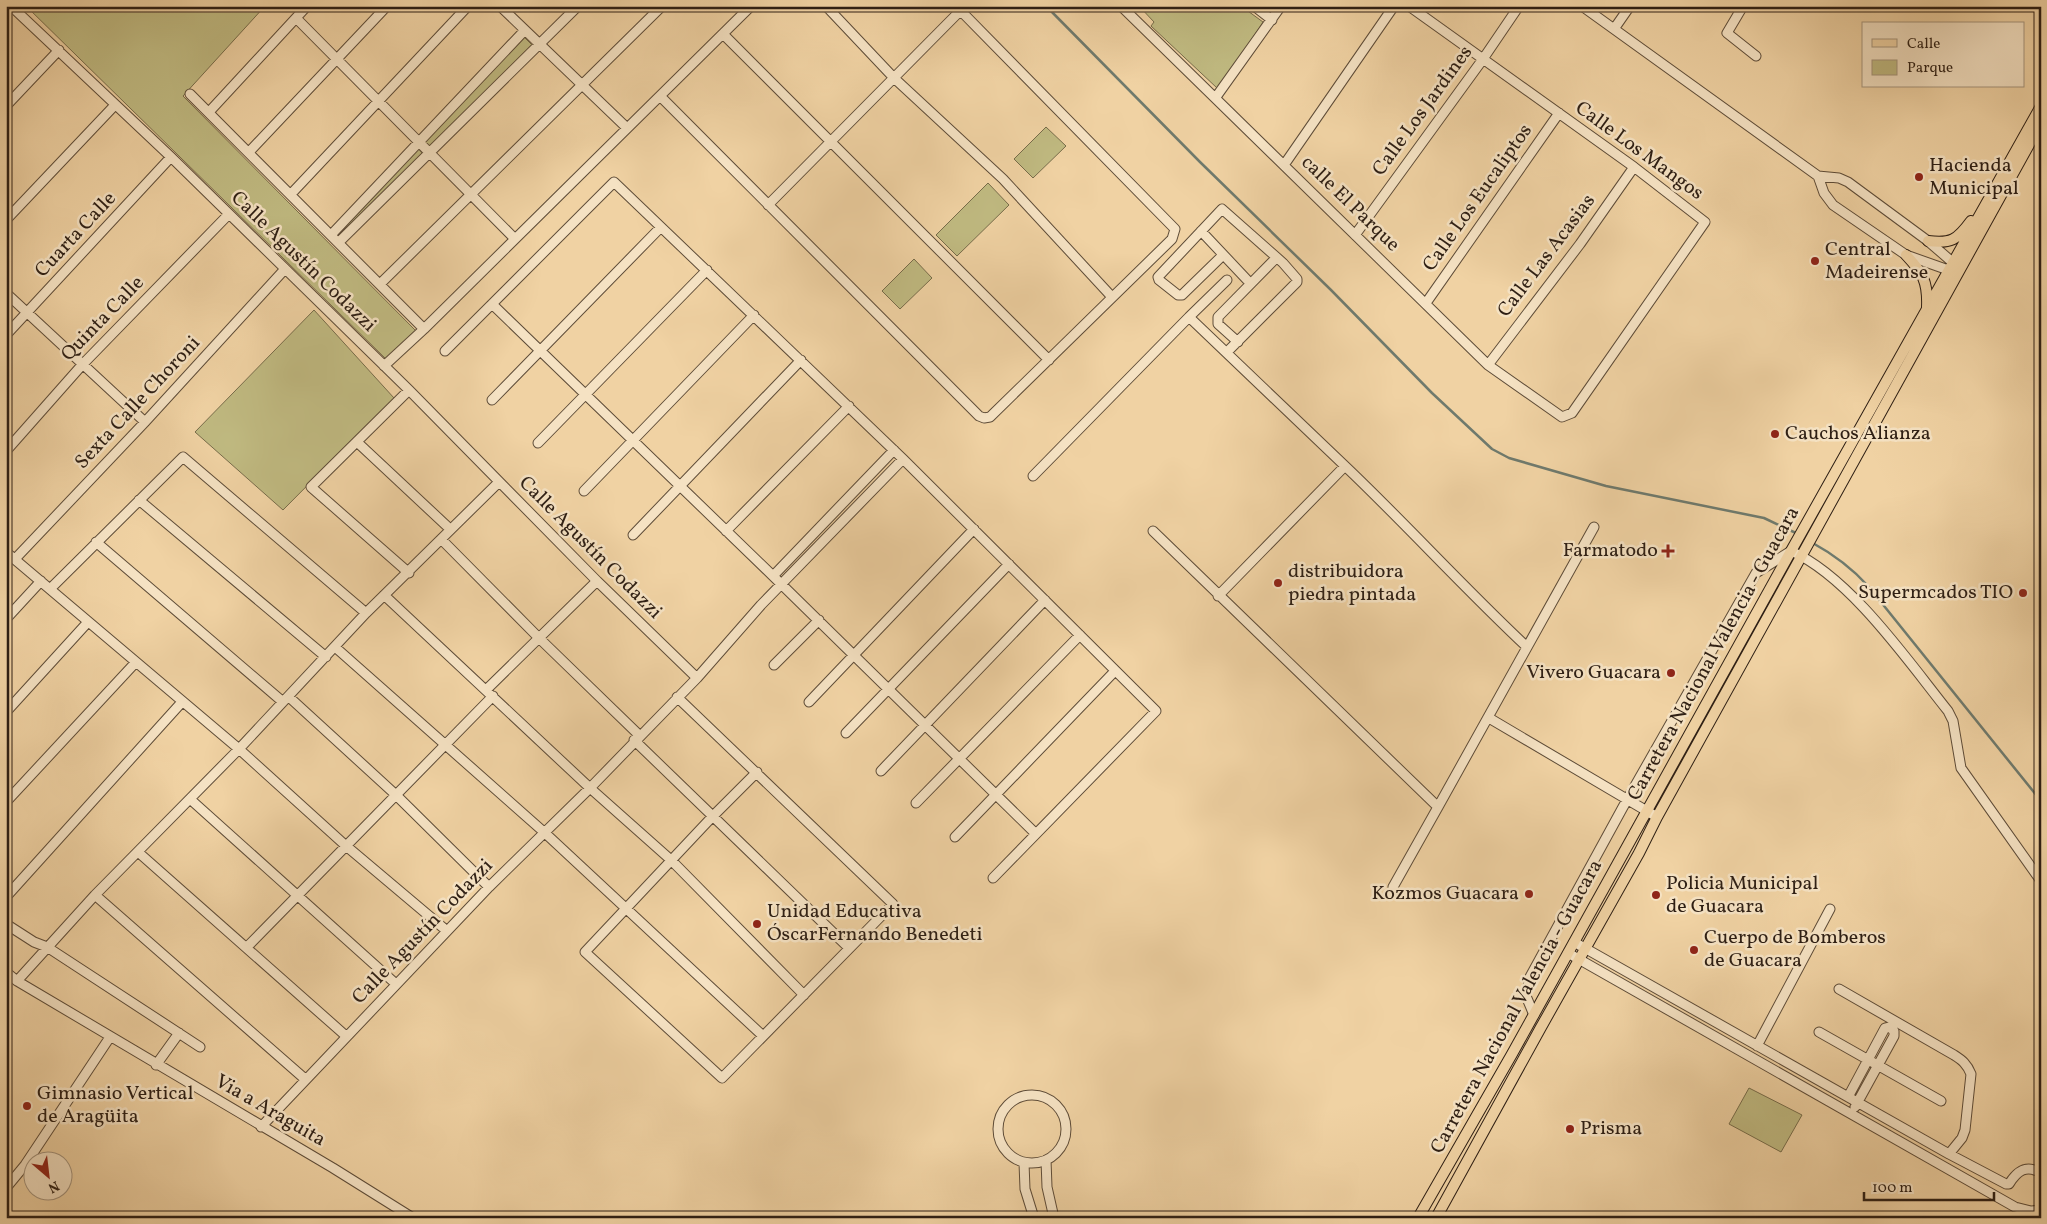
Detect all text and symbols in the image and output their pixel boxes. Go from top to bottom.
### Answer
legend [1862,22,2024,88]
text: Calle [1907,34,1940,55]
street label: Calle Los Jardines [1366,40,1480,182]
text: Parque [1907,58,1953,79]
street label: Calle Los Mangos [1569,95,1709,207]
street label: Calle Los Eucaliptos [1416,118,1540,278]
street label: calle El Parque [1294,149,1406,259]
place label: Hacienda Municipal [1929,152,2019,203]
marker: Hacienda Municipal [1913,171,1925,183]
street label: Calle Agustín Codazzi [224,185,382,339]
street label: Cuarta Calle [29,186,123,284]
street label: Calle Las Acasias [1491,189,1603,323]
place label: Central Madeirense [1825,236,1928,287]
marker: Central Madeirense [1809,255,1821,267]
street label: Quinta Calle [55,270,151,368]
street label: Sexta Calle Choroni [69,330,207,476]
place label: Cauchos Alianza [1785,420,1931,448]
marker: Cauchos Alianza [1769,428,1781,440]
street label: Calle Agustín Codazzi [512,470,668,626]
street label: Carretera Nacional Valencia - Guacara [1621,502,1807,806]
place label: Farmatodo [1563,537,1658,565]
marker: Farmatodo [1662,545,1674,557]
place label: distribuidora piedra pintada [1288,558,1416,609]
marker: distribuidora piedra pintada [1272,577,1284,589]
place label: Supermcados TIO [1858,579,2013,607]
marker: Supermcados TIO [2017,587,2029,599]
place label: Vivero Guacara [1526,659,1661,687]
marker: Vivero Guacara [1665,667,1677,679]
street label: Calle Agustín Codazzi [346,853,500,1011]
street label: Carretera Nacional Valencia - Guacara [1424,855,1610,1159]
place label: Policia Municipal de Guacara [1666,870,1818,921]
place label: Kozmos Guacara [1372,880,1519,908]
marker: Kozmos Guacara [1523,888,1535,900]
marker: Policia Municipal de Guacara [1650,889,1662,901]
place label: Unidad Educativa ÓscarFernando Benedeti [767,898,982,949]
marker: Unidad Educativa ÓscarFernando Benedeti [751,918,763,930]
place label: Cuerpo de Bomberos de Guacara [1704,924,1886,975]
marker: Cuerpo de Bomberos de Guacara [1688,944,1700,956]
street label: Via a Araguita [209,1068,331,1154]
place label: Gimnasio Vertical de Aragüita [37,1080,193,1131]
marker: Gimnasio Vertical de Aragüita [21,1100,33,1112]
place label: Prisma [1580,1115,1642,1143]
marker: Prisma [1564,1123,1576,1135]
north arrow [22,1152,72,1202]
scale bar [1864,1169,1994,1201]
text: N [44,1175,62,1197]
text: 100 m [1872,1178,1912,1199]

